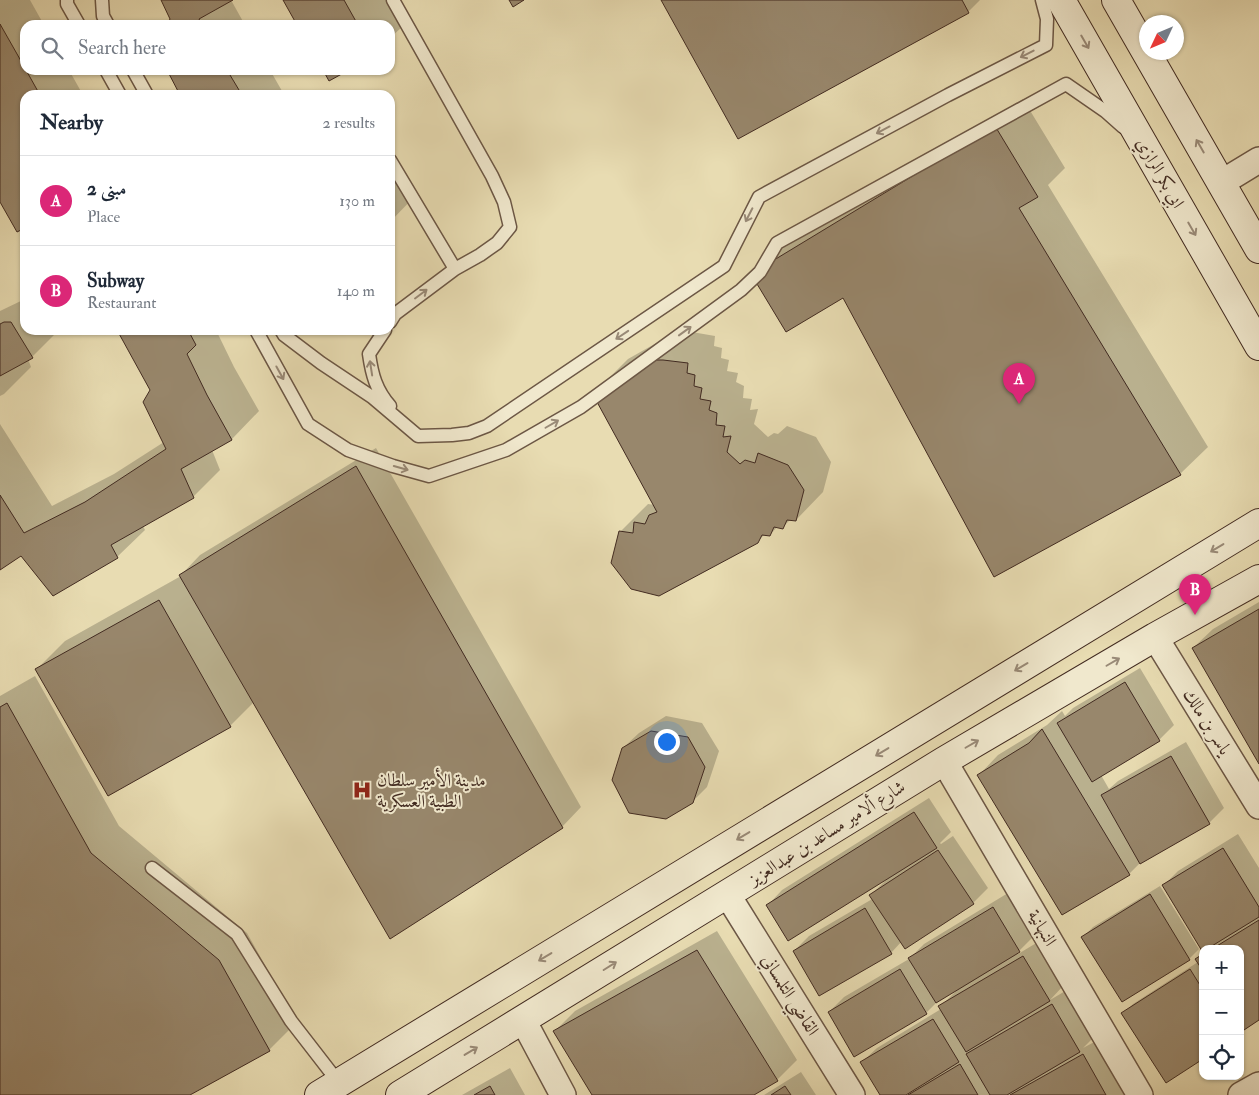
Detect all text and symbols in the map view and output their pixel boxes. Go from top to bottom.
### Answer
north arrow [1139,15,1184,60]
search box [20,20,395,75]
icon: search [38,34,66,62]
one-way arrow [1081,35,1091,49]
text: Search here [78,36,166,60]
one-way arrow [1020,49,1035,59]
text: Nearby [40,109,103,136]
text: 2 results [322,113,375,133]
one-way arrow [876,125,891,135]
street label: ابي بكر الرازي [1128,134,1189,214]
one-way arrow [1194,139,1204,154]
text: مبنى 2 [87,177,127,201]
text: A [51,191,61,211]
text: 130 m [339,191,375,211]
text: Place [87,207,120,227]
one-way arrow [744,208,754,223]
one-way arrow [1188,221,1197,236]
text: Subway [87,269,144,293]
text: B [51,281,61,301]
text: 140 m [337,281,375,301]
one-way arrow [414,289,427,300]
text: Restaurant [87,293,156,313]
one-way arrow [678,326,692,336]
one-way arrow [615,330,629,340]
one-way arrow [366,360,376,376]
pin: A [1003,363,1035,404]
one-way arrow [275,365,285,379]
one-way arrow [544,419,559,429]
one-way arrow [393,464,409,474]
one-way arrow [1211,543,1225,553]
pin: B [1179,574,1211,615]
one-way arrow [1105,656,1119,666]
one-way arrow [1015,663,1029,673]
street label: ياسر بن مالك [1178,685,1237,761]
your location [654,729,680,755]
one-way arrow [965,739,979,749]
one-way arrow [876,747,890,757]
place label: مدينة الأمير سلطان الطبية العسكرية [377,767,486,813]
street label: شارع ألامير مساعد بن عبدالعزيز [742,774,911,894]
hospital icon: مدينة الأمير سلطان الطبية العسكرية [351,779,373,801]
one-way arrow [737,832,751,842]
street label: النبهانية [1022,906,1062,951]
map controls [1199,945,1244,1080]
button: + [1199,945,1244,990]
street label: القاضي التلمساني [752,950,824,1043]
one-way arrow [538,952,552,962]
one-way arrow [603,961,617,971]
button: − [1199,990,1244,1035]
button: locate [1199,1035,1244,1080]
one-way arrow [464,1045,478,1055]

